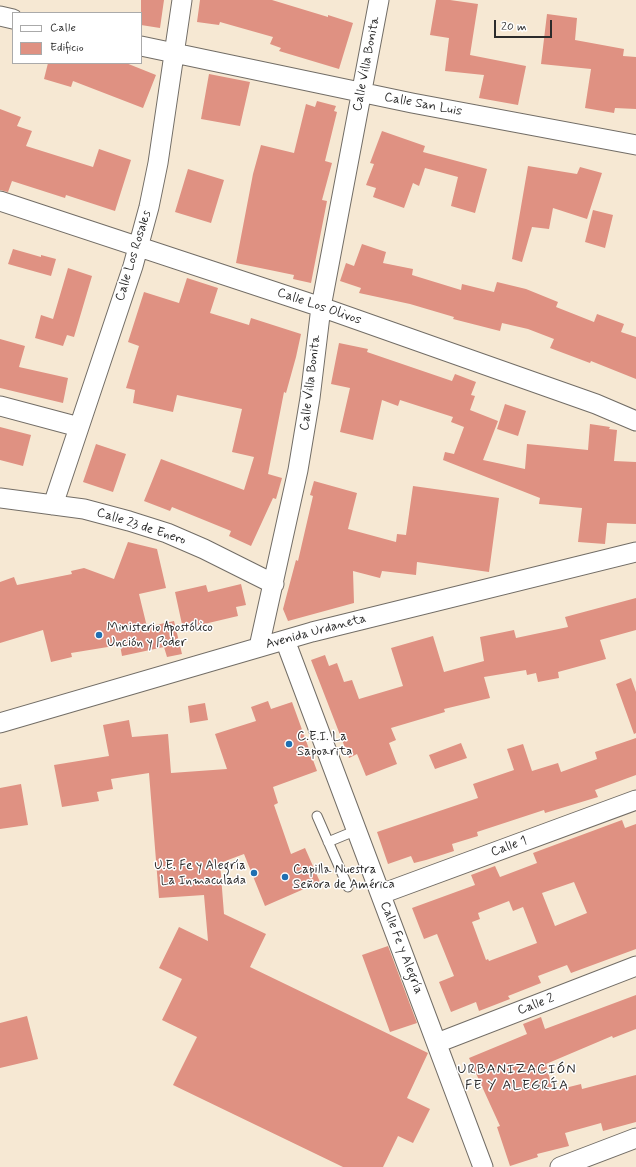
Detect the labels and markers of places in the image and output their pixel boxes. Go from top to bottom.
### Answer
place label: Ministerio Apostólico Unción y Poder [107,620,213,651]
marker: Ministerio Apostólico Unción y Poder [94,630,104,640]
place label: C.E.I. La Sapoarita [297,729,352,760]
marker: C.E.I. La Sapoarita [284,739,294,749]
place label: U.E. Fe y Alegría La Inmaculada [154,858,246,889]
place label: Capilla Nuestra Señora de América [293,862,395,893]
marker: U.E. Fe y Alegría La Inmaculada [249,868,259,878]
marker: Capilla Nuestra Señora de América [280,872,290,882]

